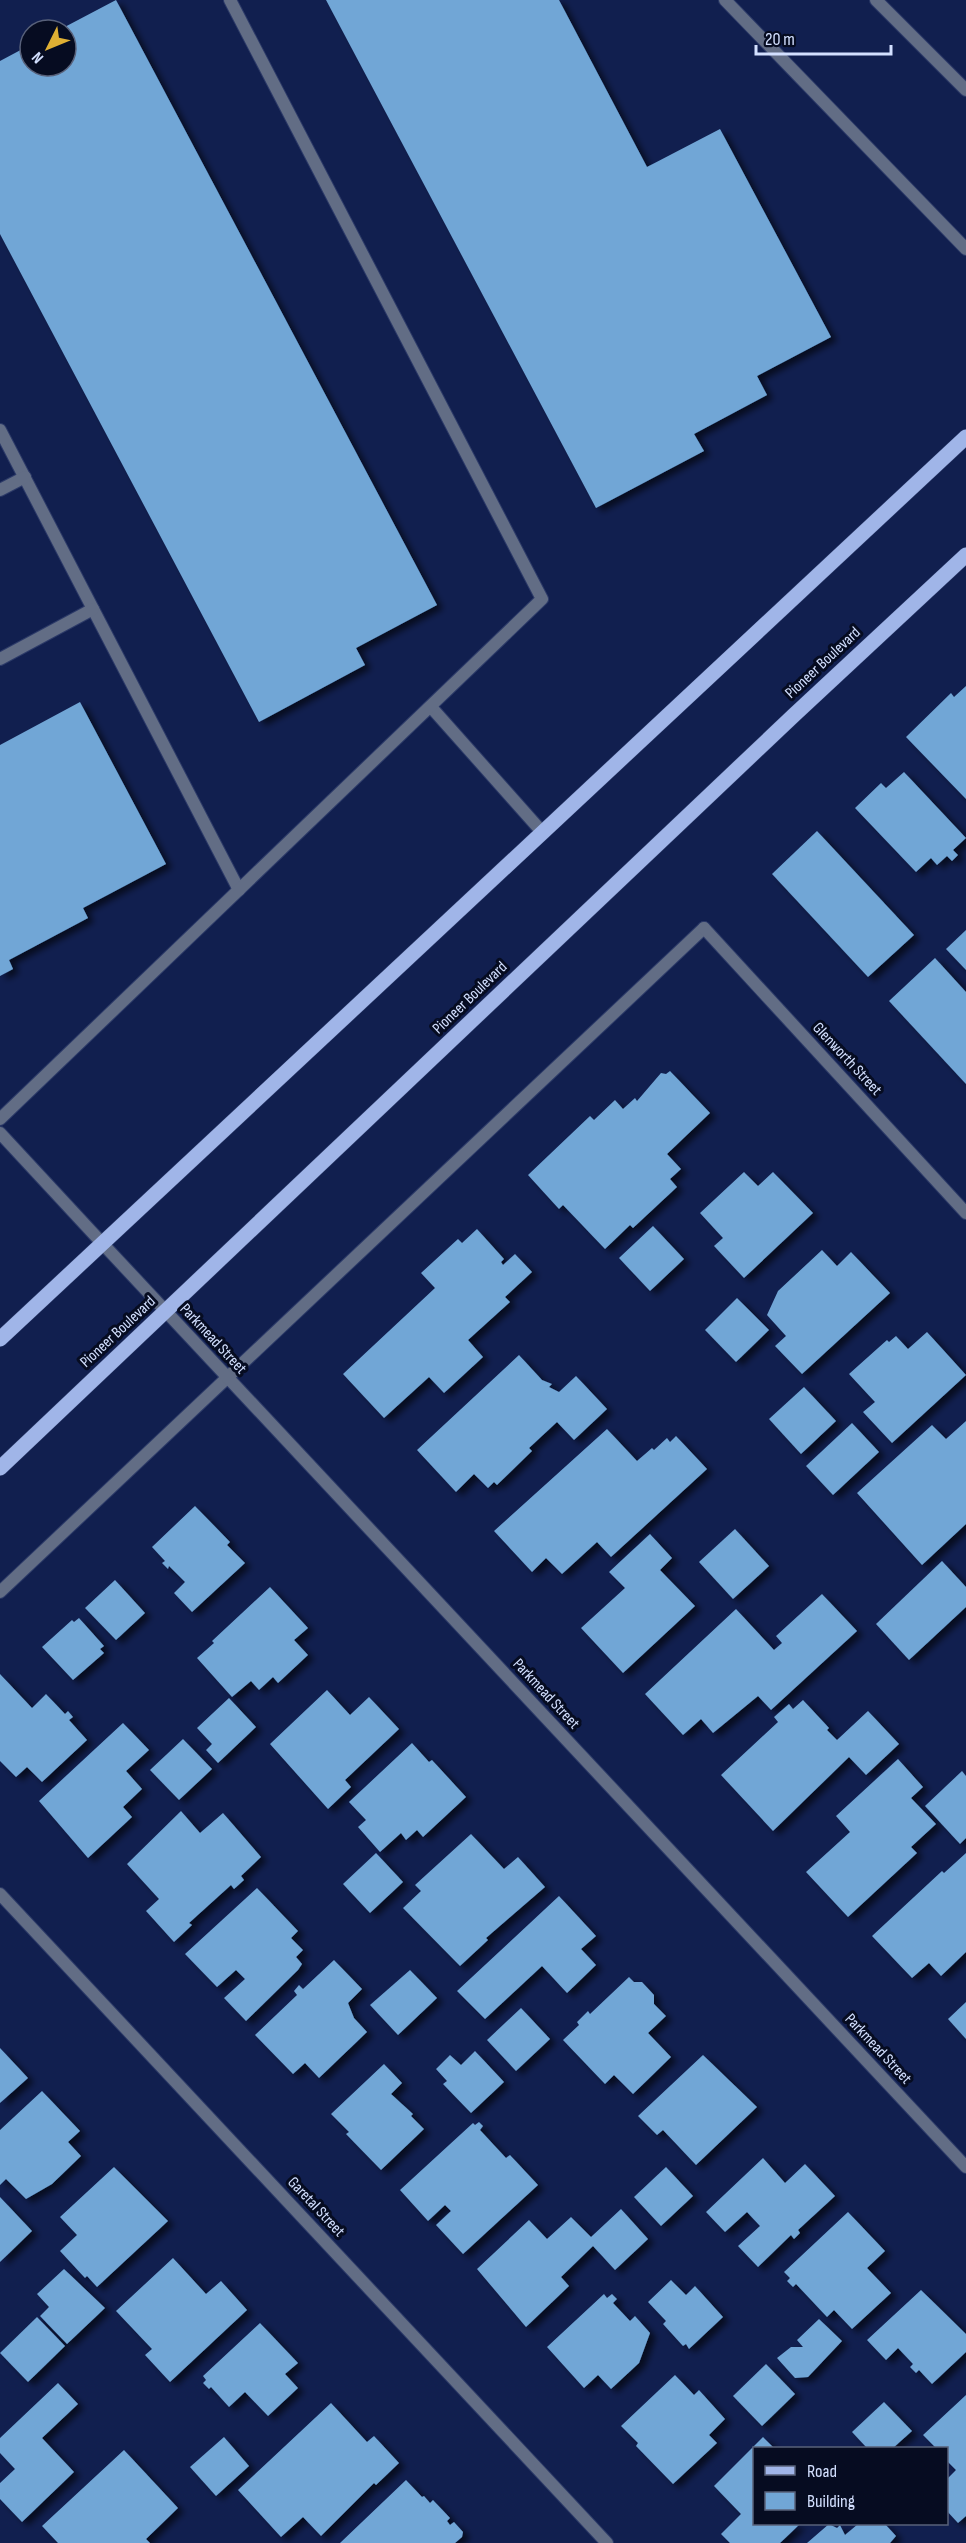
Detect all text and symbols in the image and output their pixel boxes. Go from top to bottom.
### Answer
north arrow [18,18,78,78]
scale bar [756,18,891,56]
text: 20 m [765,29,795,50]
text: N [28,48,48,67]
street label: Pioneer Boulevard [781,623,865,703]
street label: Pioneer Boulevard [429,958,511,1038]
street label: Glenworth Street [808,1019,886,1099]
street label: Pioneer Boulevard [76,1292,160,1372]
street label: Parkmead Street [176,1300,250,1378]
street label: Parkmead Street [509,1655,583,1733]
street label: Parkmead Street [841,2010,915,2088]
street label: Garetal Street [283,2173,349,2241]
legend [753,2447,948,2525]
text: Road [807,2461,837,2482]
text: Building [807,2491,855,2512]

